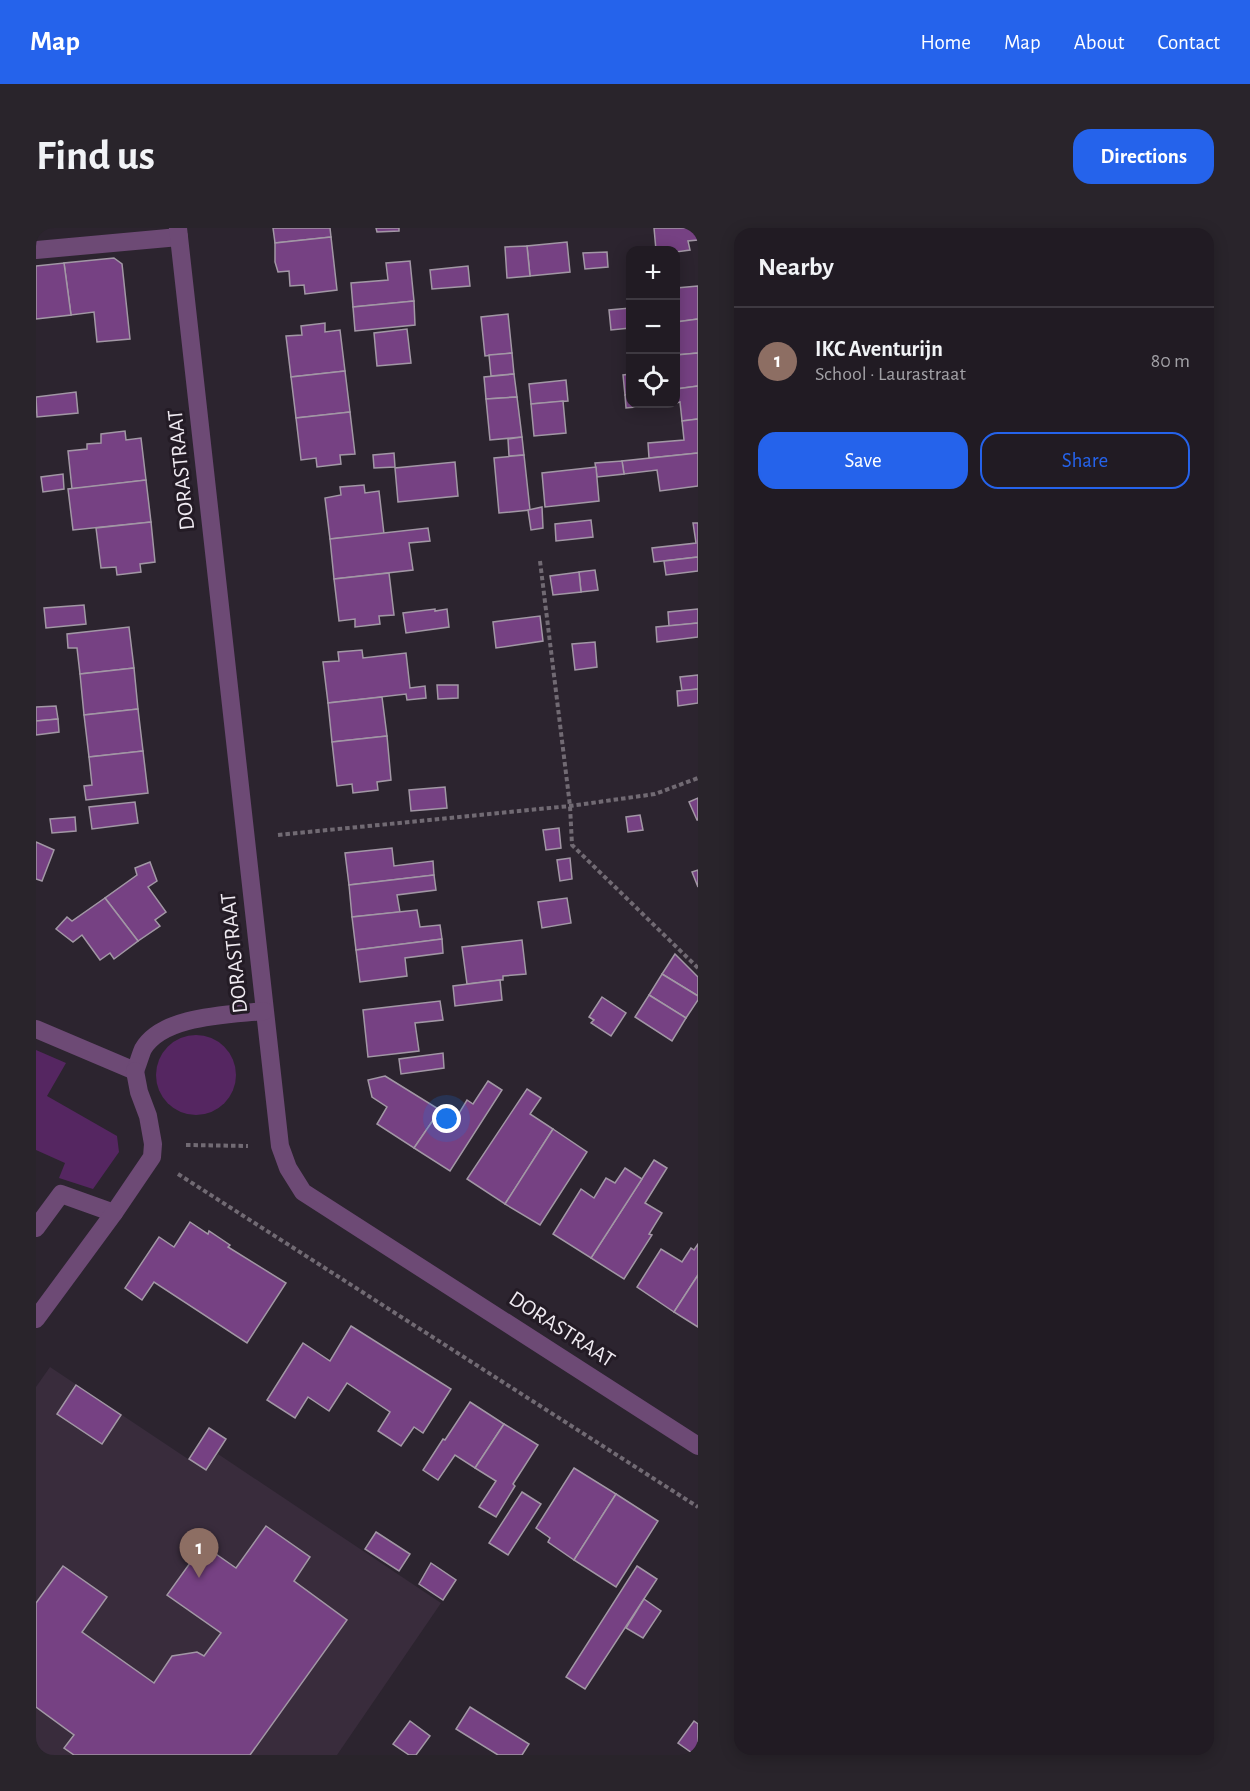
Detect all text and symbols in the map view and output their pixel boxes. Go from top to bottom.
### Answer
text: Map [30,28,80,56]
text: Home [920,32,971,53]
text: Map [1004,32,1041,53]
text: About [1074,32,1124,53]
text: Contact [1157,32,1220,53]
button: Directions [1073,129,1214,184]
text: Find us [36,135,155,177]
map controls [626,246,680,408]
button: + [626,246,680,300]
text: Nearby [758,254,834,280]
button: − [626,300,680,354]
text: IKC Aventurijn [815,338,943,360]
text: 1 [774,351,781,371]
text: 80 m [1151,351,1190,371]
button: locate [626,354,680,408]
text: School · Laurastraat [815,364,966,384]
street label: DORASTRAAT [164,408,198,531]
button: Save [758,432,968,489]
button: Share [980,432,1190,489]
street label: DORASTRAAT [217,891,251,1014]
your location [432,1104,461,1133]
street label: DORASTRAAT [505,1287,619,1371]
pin: 1 [180,1528,218,1578]

